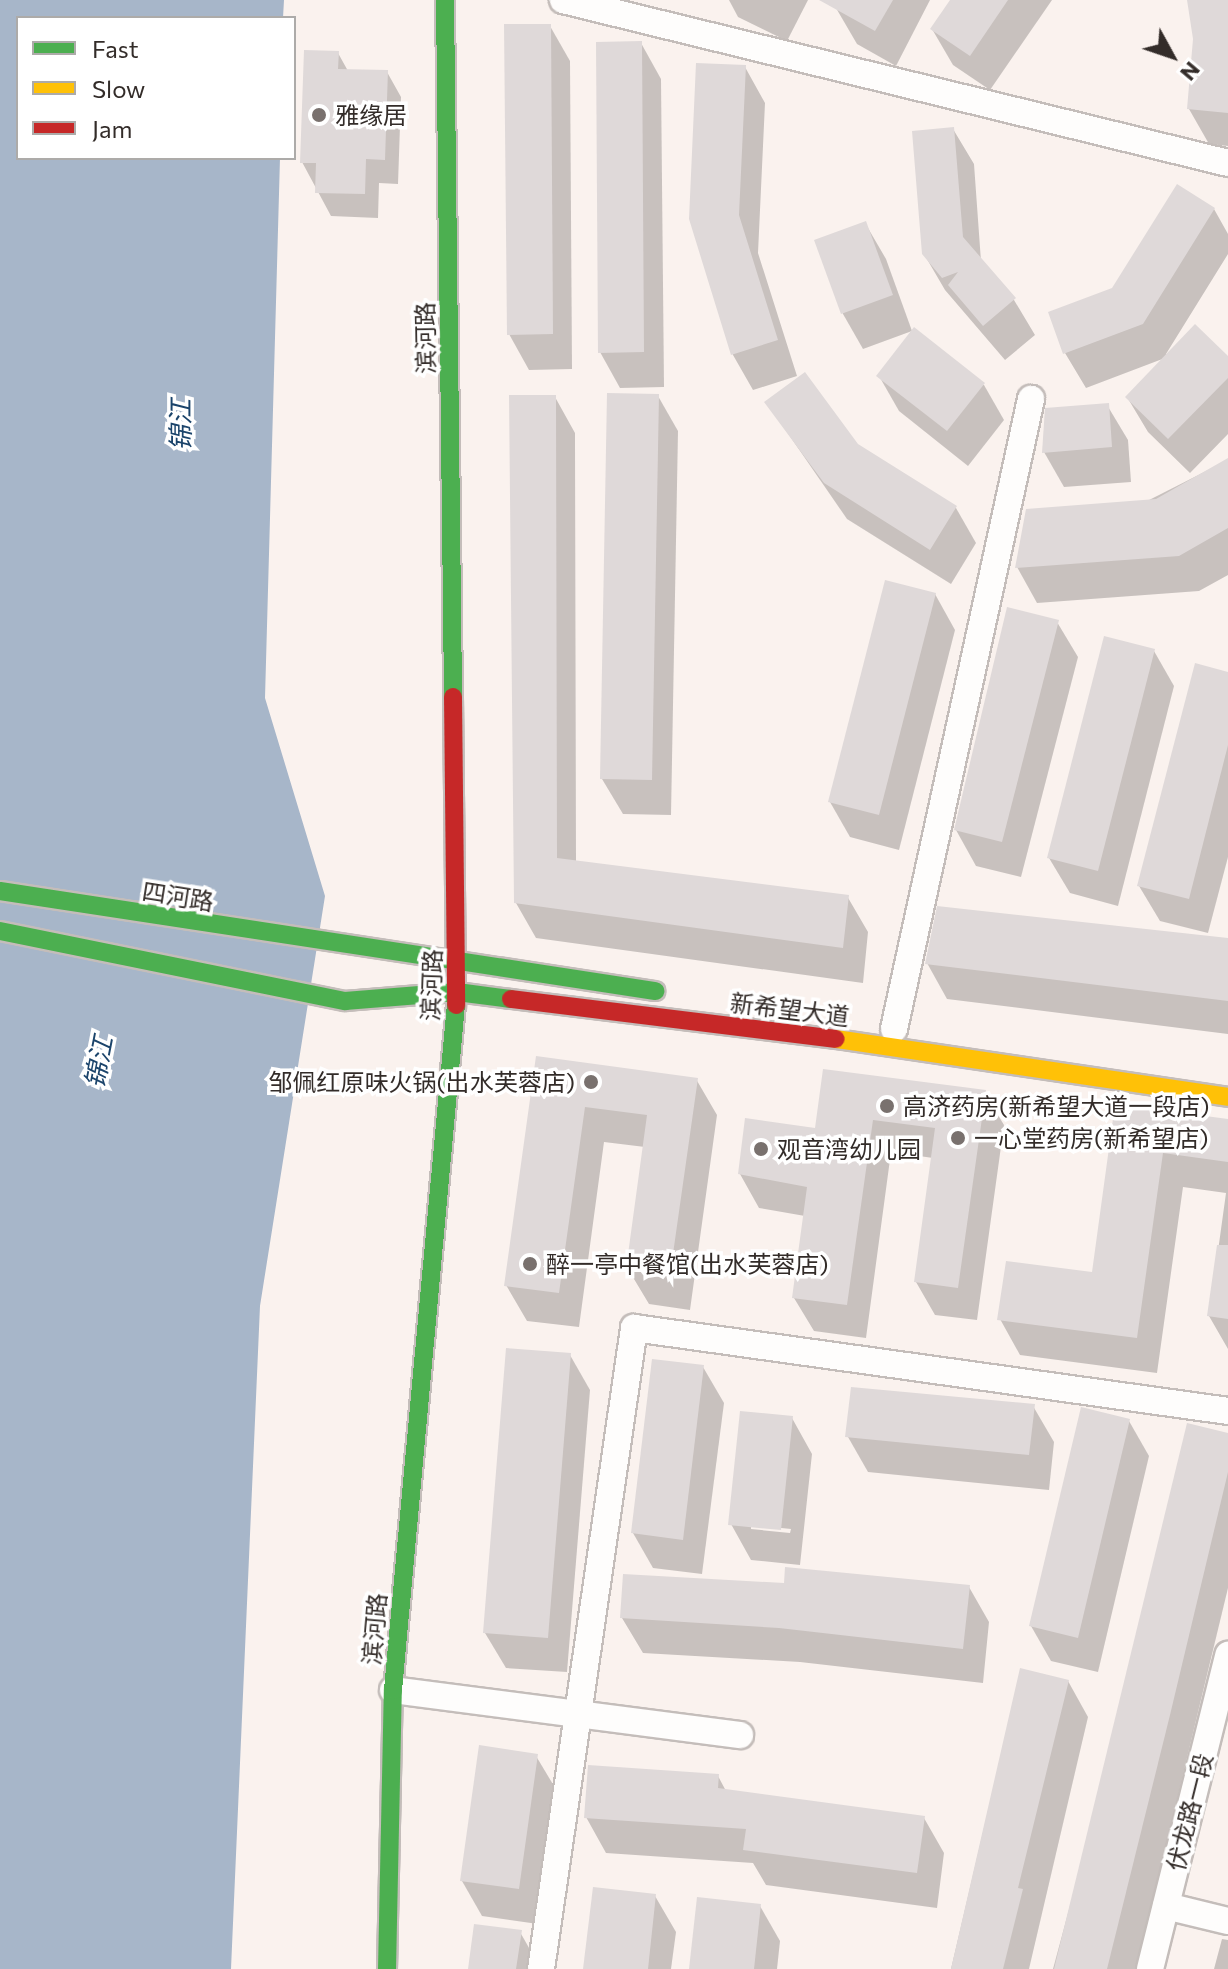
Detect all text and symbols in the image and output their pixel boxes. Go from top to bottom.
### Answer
legend [16,16,296,160]
north arrow [1132,16,1212,96]
text: Fast [92,34,139,63]
text: N [1175,57,1206,87]
text: Slow [92,74,145,103]
place label: 雅缘居 [335,101,407,129]
marker: 雅缘居 [310,106,328,124]
text: Jam [92,114,132,143]
street label: 滨河路 [410,302,440,374]
water label: 锦江 [164,399,196,451]
street label: 四河路 [140,876,216,916]
street label: 滨河路 [415,949,447,1021]
street label: 新希望大道 [729,987,851,1031]
water label: 锦江 [78,1034,118,1090]
place label: 邹佩红原味火锅(出水芙蓉店) [269,1068,575,1096]
marker: 邹佩红原味火锅(出水芙蓉店) [582,1073,600,1091]
place label: 高济药房(新希望大道一段店) [903,1092,1209,1120]
marker: 高济药房(新希望大道一段店) [878,1097,896,1115]
place label: 一心堂药房(新希望店) [974,1124,1208,1152]
marker: 一心堂药房(新希望店) [949,1129,967,1147]
place label: 观音湾幼儿园 [777,1135,921,1163]
marker: 观音湾幼儿园 [752,1140,770,1158]
place label: 醉一亭中餐馆(出水芙蓉店) [546,1250,828,1278]
marker: 醉一亭中餐馆(出水芙蓉店) [521,1255,539,1273]
street label: 滨河路 [357,1592,391,1666]
street label: 伏龙路一段 [1161,1750,1217,1874]

